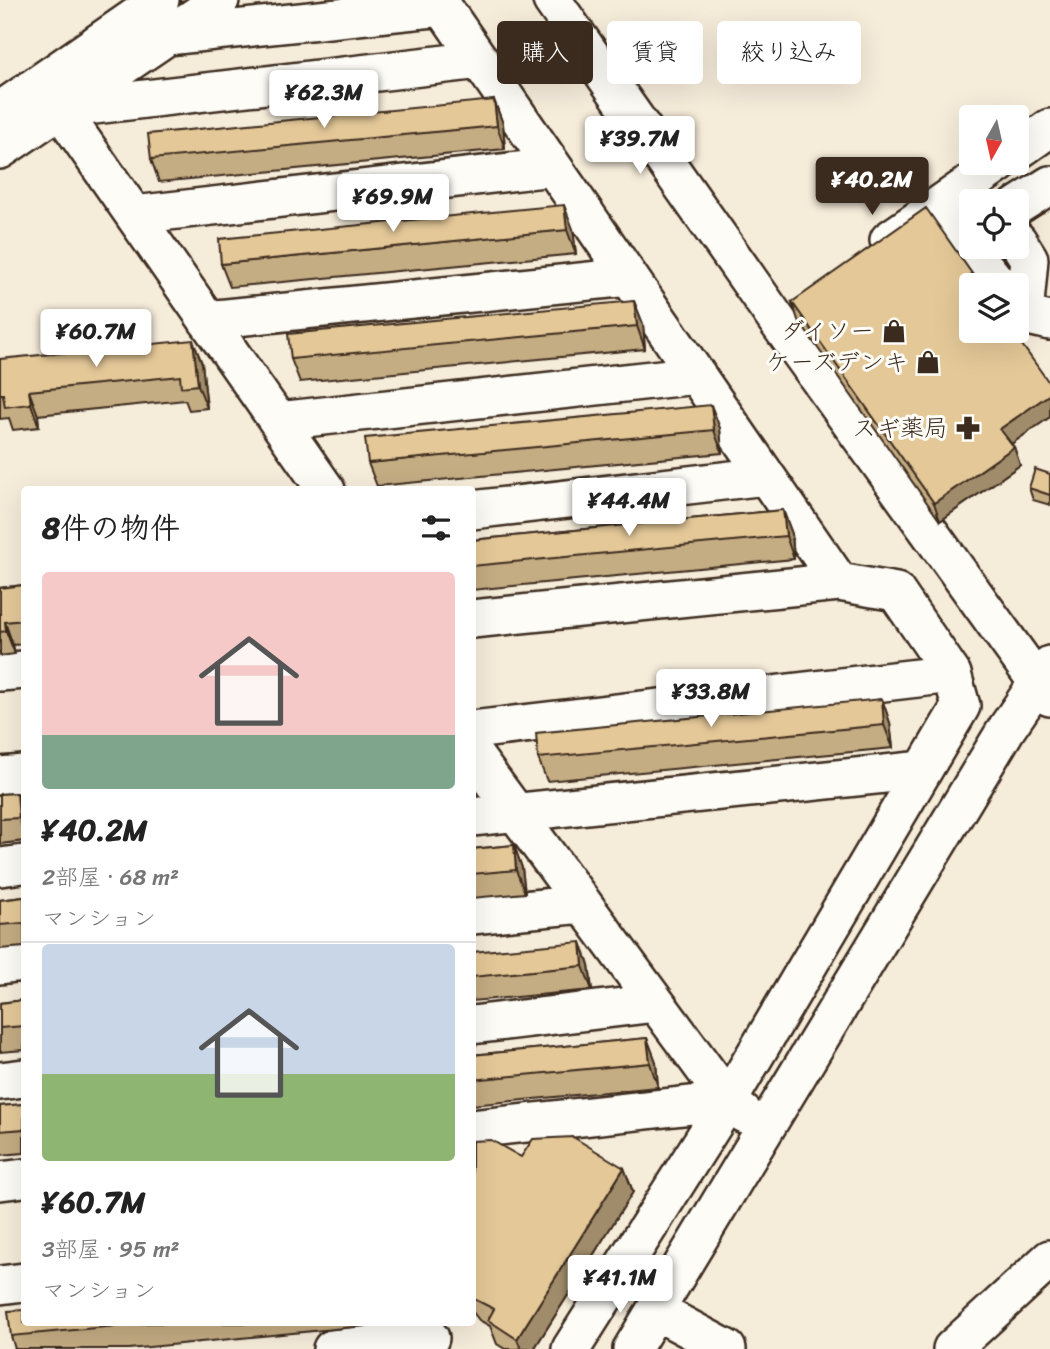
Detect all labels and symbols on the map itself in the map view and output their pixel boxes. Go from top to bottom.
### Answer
pin: ¥62.3M [267,71,381,130]
north arrow [959,105,1029,175]
pin: ¥39.7M [583,116,697,176]
pin: ¥40.2M [815,158,929,217]
pin: ¥69.9M [336,174,450,234]
pin: ¥60.7M [39,310,153,369]
place label: ダイソー [780,310,874,352]
shop icon: ダイソー [880,317,908,345]
place label: ケーズデンキ [766,341,908,383]
shop icon: ケーズデンキ [914,348,942,376]
place label: スギ薬局 [852,407,948,449]
pharmacy icon: スギ薬局 [954,414,982,442]
pin: ¥44.4M [572,478,686,538]
pin: ¥33.8M [654,670,768,729]
pin: ¥41.1M [563,1256,677,1315]

